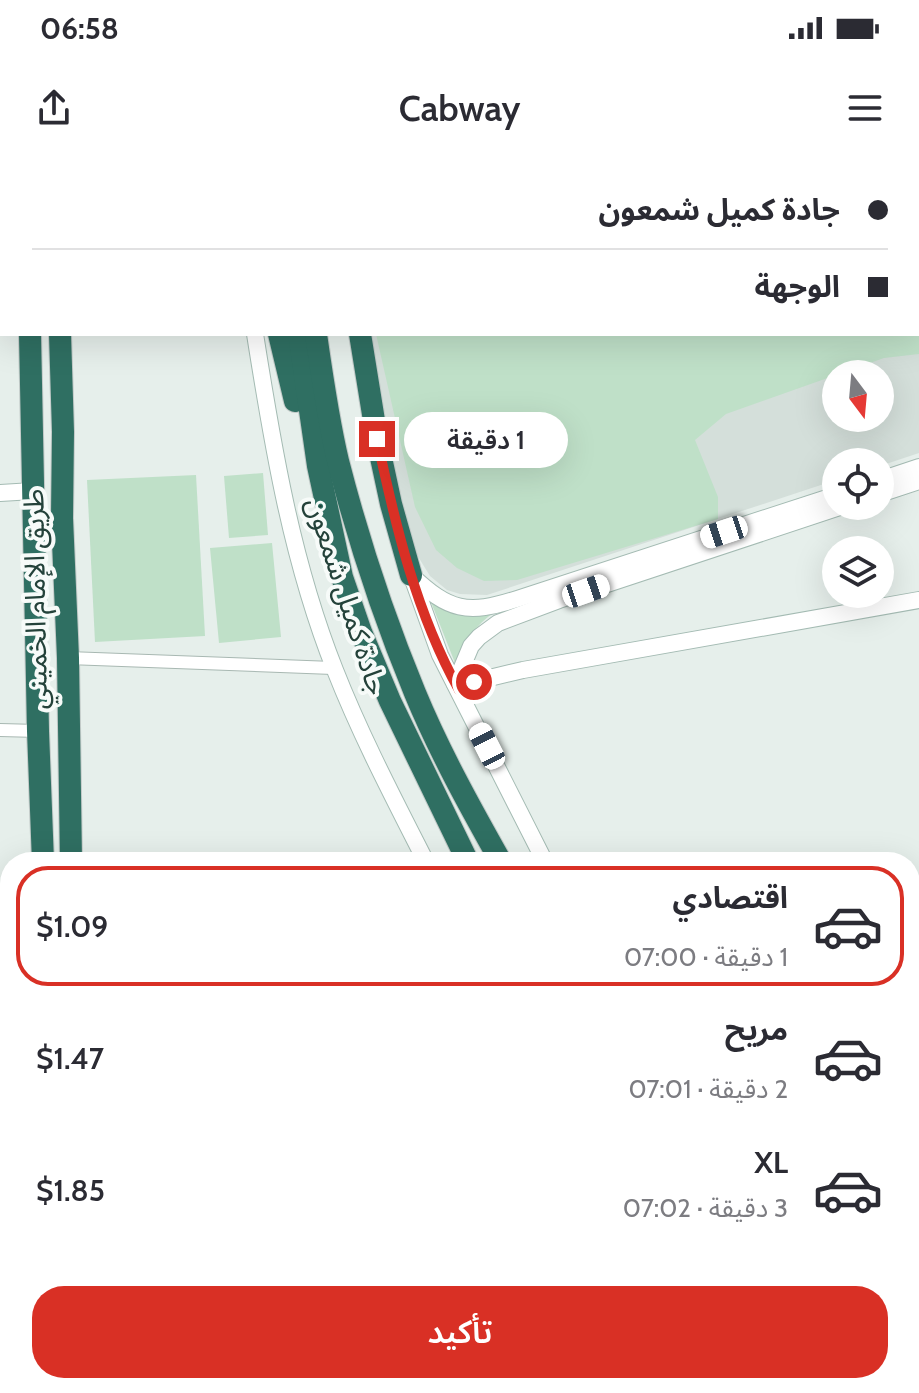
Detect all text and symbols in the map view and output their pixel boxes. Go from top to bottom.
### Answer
text: 06:58 [40,10,119,47]
icon: share [32,86,76,130]
text: Cabway [399,86,520,130]
icon: menu [843,86,887,130]
text: جادة كميل شمعون [598,191,840,228]
text: الوجهة [755,268,840,305]
north arrow [822,360,894,432]
map controls [822,360,894,608]
callout: 1 دقيقة [405,411,569,467]
route end [359,421,395,457]
text: 1 دقيقة [447,424,525,456]
button: locate [822,448,894,520]
street label: طريق الإمام الخميني [16,488,58,710]
street label: جادة كميل شمعون [299,493,395,699]
car [697,513,751,551]
button: layers [822,536,894,608]
car [559,572,613,610]
route start [456,664,492,700]
car [465,719,509,773]
text: اقتصادي [673,879,788,916]
icon: car [812,890,884,962]
text: $1.09 [36,908,108,945]
text: 1 دقيقة · 07:00 [624,941,788,973]
text: مريح [725,1011,788,1048]
icon: car [812,1022,884,1094]
text: $1.47 [36,1040,104,1077]
text: 2 دقيقة · 07:01 [628,1073,788,1105]
text: XL [754,1144,788,1181]
icon: car [812,1154,884,1226]
text: $1.85 [36,1172,105,1209]
text: 3 دقيقة · 07:02 [623,1192,788,1224]
button: تأكيد [32,1286,888,1378]

